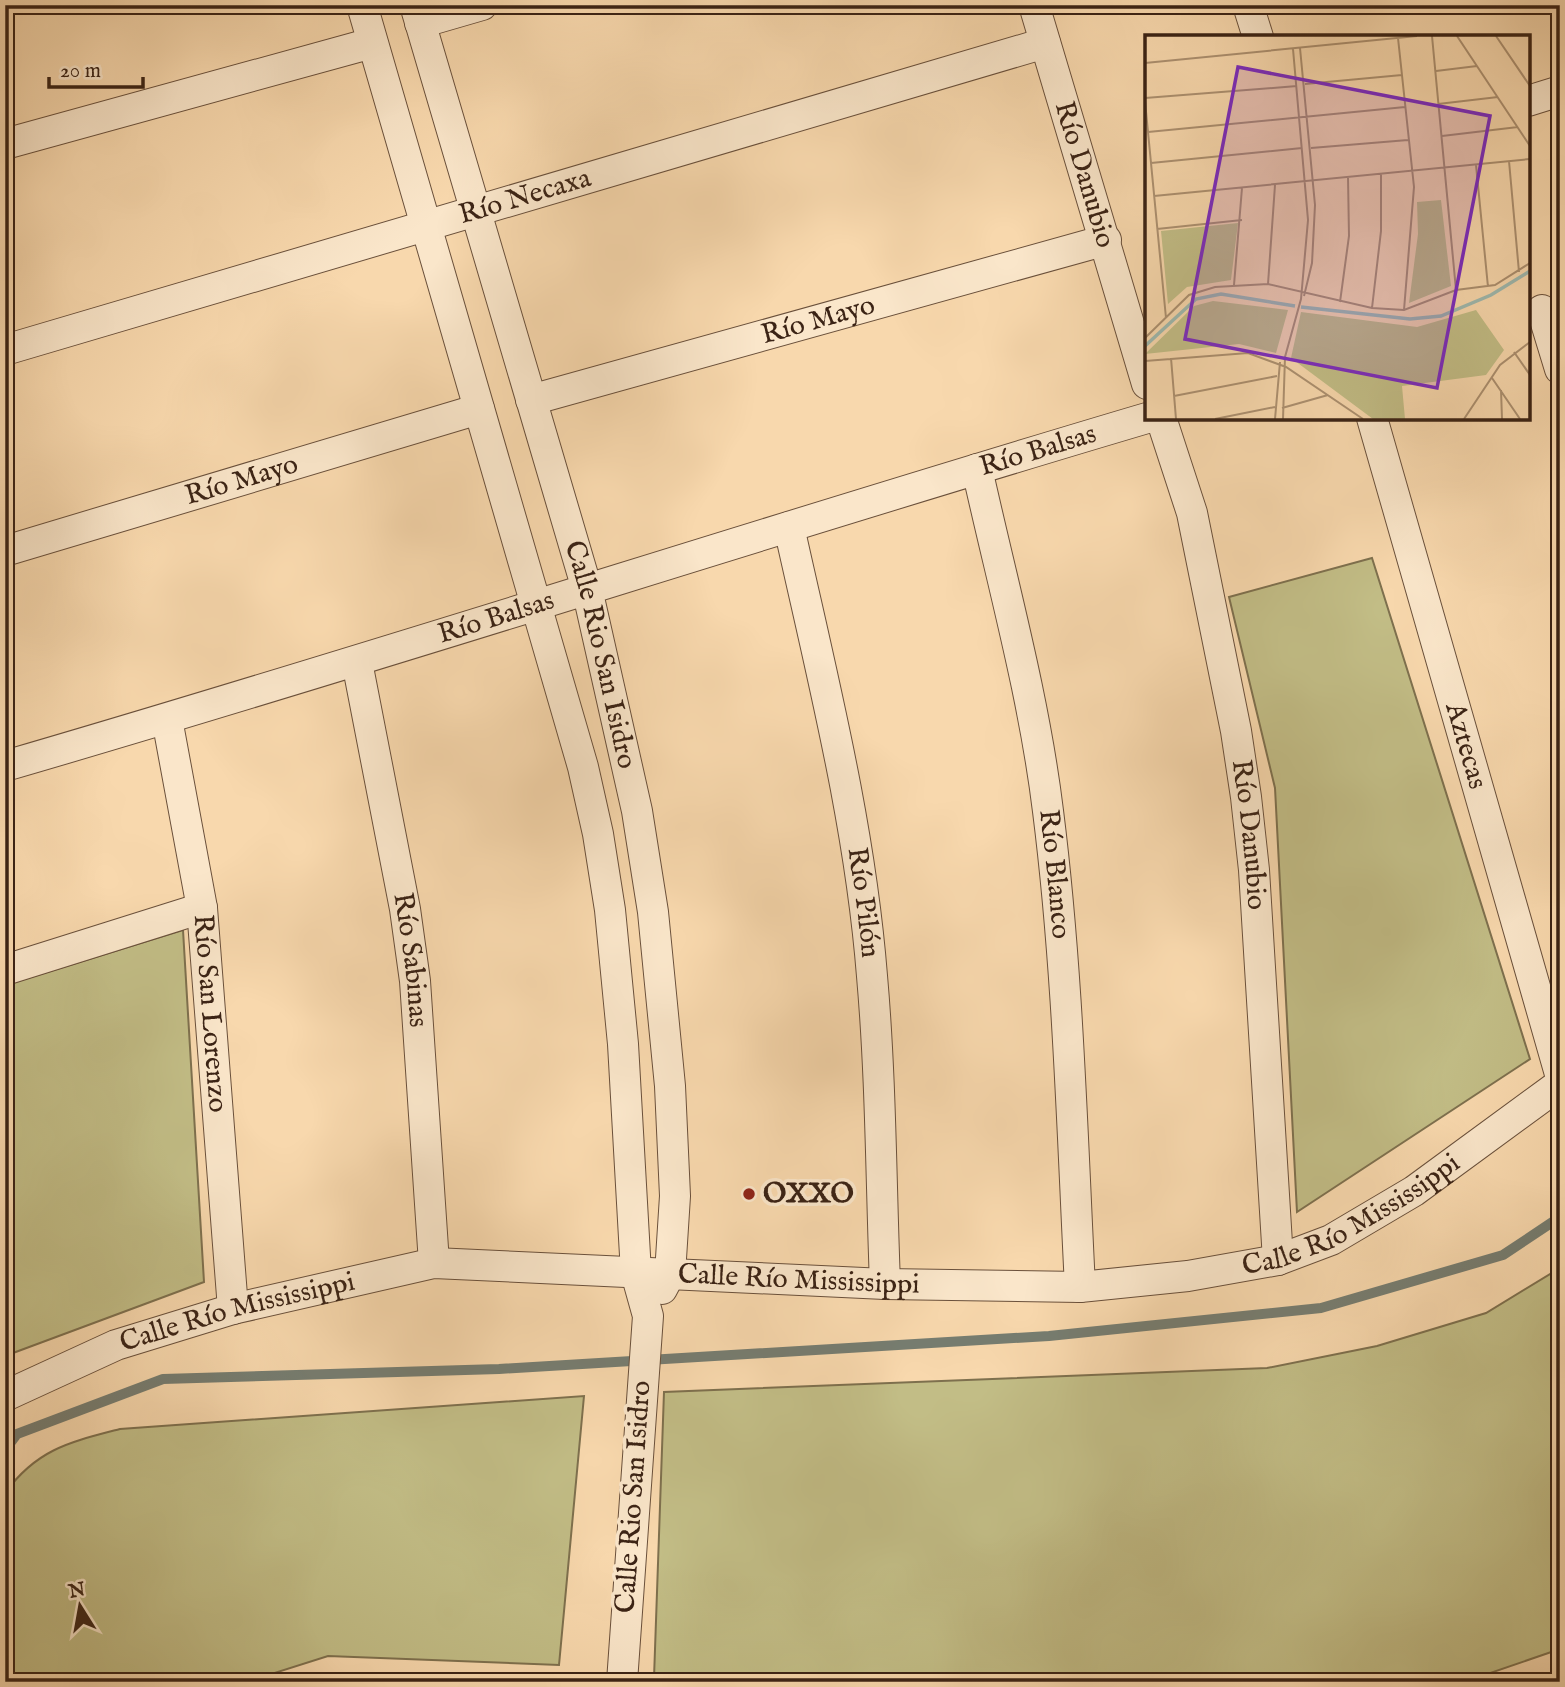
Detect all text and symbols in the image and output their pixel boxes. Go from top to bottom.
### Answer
inset map [1145,35,1530,420]
scale bar [49,46,144,90]
text: 20 m [60,58,101,85]
street label: Río Danubio [1046,97,1123,252]
street label: Río Necaxa [455,160,596,233]
street label: Río Mayo [757,288,879,353]
street label: Río Balsas [975,417,1100,485]
street label: Río Mayo [181,447,302,514]
street label: Calle Rio San Isidro [556,537,644,772]
street label: Río Balsas [434,583,558,652]
street label: Aztecas [1437,698,1495,793]
street label: Río Danubio [1223,757,1274,911]
street label: Río Blanco [1030,807,1079,940]
street label: Río Pilón [839,845,888,959]
street label: Río Sabinas [385,890,436,1028]
street label: Río San Lorenzo [185,913,235,1114]
street label: Calle Río Mississippi [1239,1146,1467,1284]
place label: OXXO [763,1177,854,1212]
marker: OXXO [741,1186,757,1202]
street label: Calle Río Mississippi [677,1257,920,1302]
street label: Calle Río Mississippi [116,1264,358,1360]
street label: Calle Rio San Isidro [608,1380,660,1614]
north arrow [46,1572,116,1642]
text: N [66,1578,88,1605]

